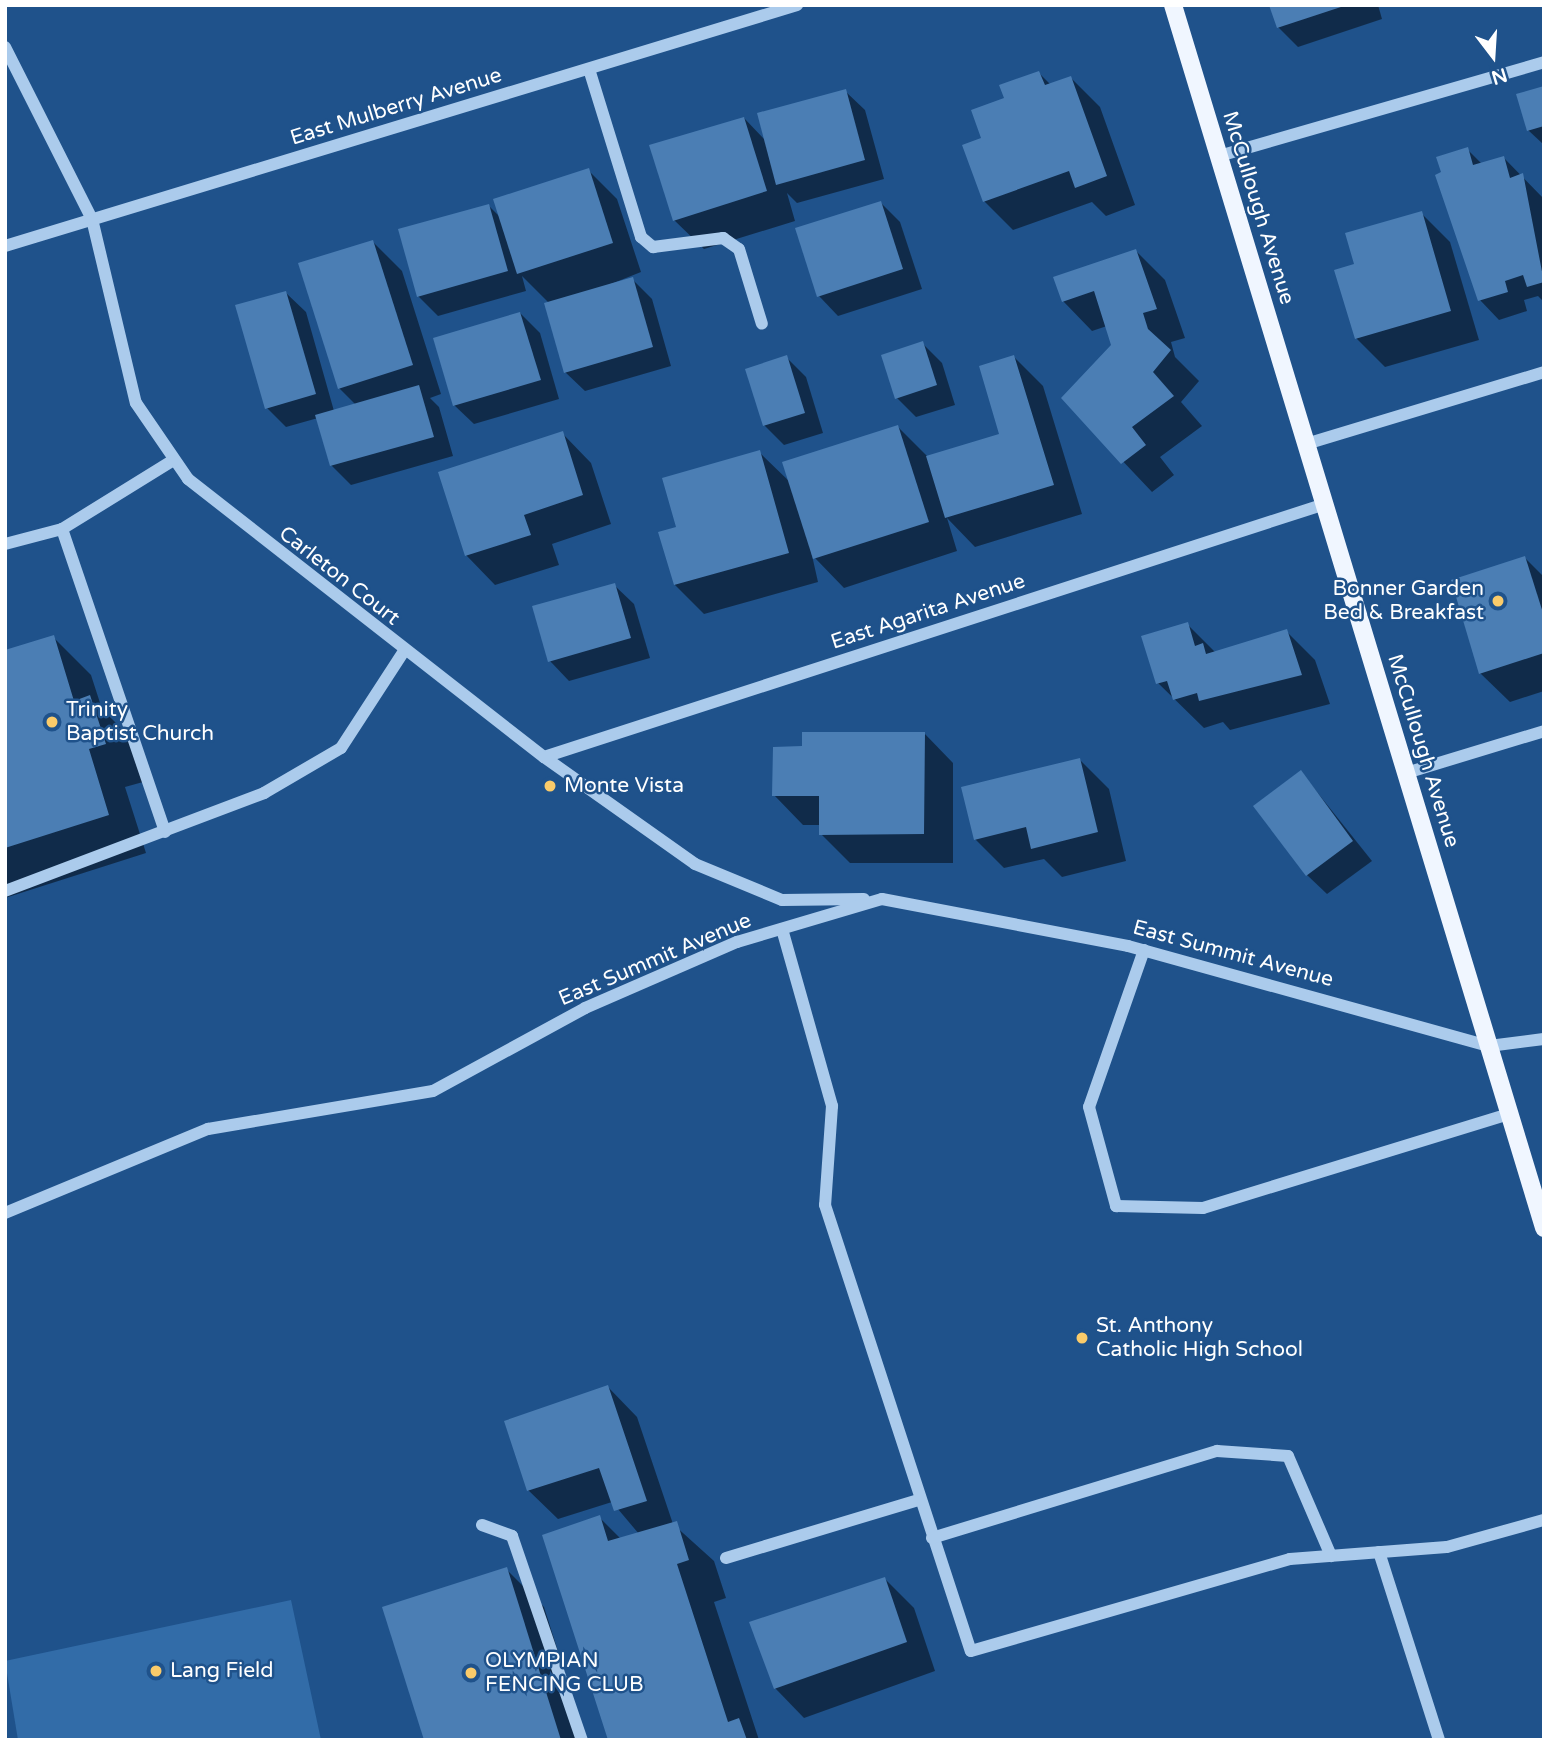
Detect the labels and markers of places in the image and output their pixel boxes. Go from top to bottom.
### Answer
place label: Bonner Garden Bed & Breakfast [1323,576,1484,626]
marker: Bonner Garden Bed & Breakfast [1490,593,1506,609]
place label: Trinity Baptist Church [66,697,214,747]
marker: Trinity Baptist Church [44,714,60,730]
place label: Monte Vista [564,773,684,799]
marker: Monte Vista [542,778,558,794]
place label: St. Anthony Catholic High School [1096,1313,1303,1363]
marker: St. Anthony Catholic High School [1074,1330,1090,1346]
place label: OLYMPIAN FENCING CLUB [485,1648,644,1698]
place label: Lang Field [170,1658,274,1684]
marker: Lang Field [148,1663,164,1679]
marker: OLYMPIAN FENCING CLUB [463,1665,479,1681]

